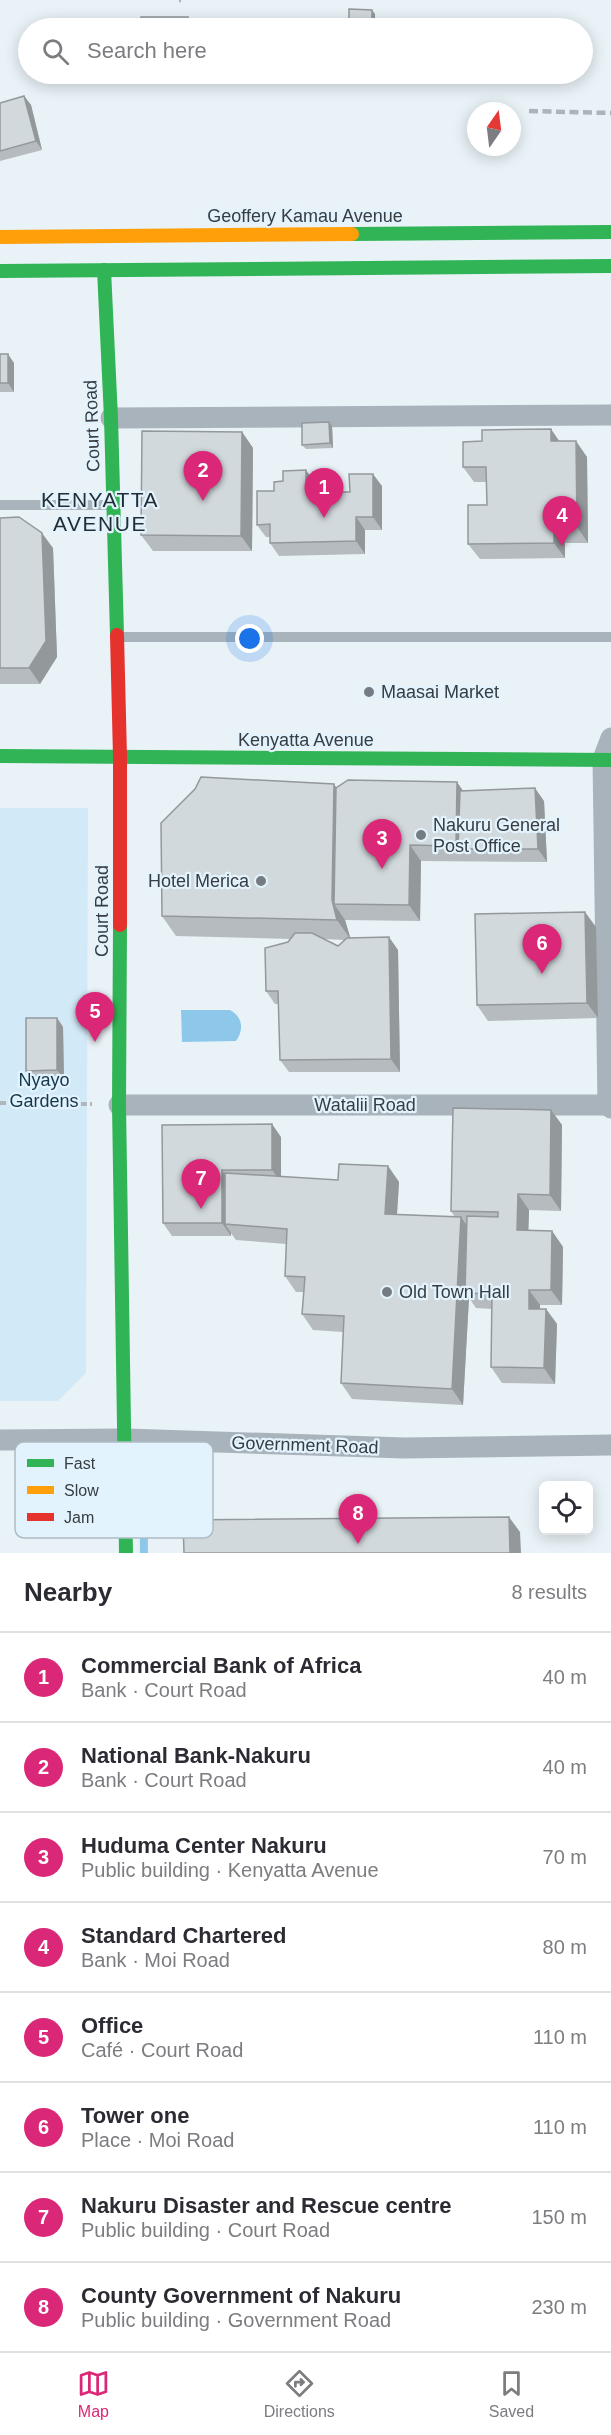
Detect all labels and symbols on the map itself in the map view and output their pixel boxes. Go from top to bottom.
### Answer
north arrow [467,102,521,156]
street label: Geoffery Kamau Avenue [207,206,403,226]
street label: Court Road [80,380,104,472]
pin: 2 [184,452,222,501]
pin: 1 [304,468,344,518]
district label: KENYATTA AVENUE [41,488,159,535]
pin: 4 [542,496,582,546]
your location [235,624,264,653]
place label: Maasai Market [381,682,499,702]
marker: Maasai Market [362,685,376,699]
street label: Kenyatta Avenue [238,730,374,750]
place label: Nakuru General Post Office [433,815,560,856]
pin: 3 [362,820,401,869]
marker: Nakuru General Post Office [414,828,428,842]
street label: Court Road [92,865,112,957]
place label: Hotel Merica [148,871,250,891]
marker: Hotel Merica [254,874,268,888]
pin: 6 [522,924,562,974]
pin: 5 [76,992,115,1042]
park label: Nyayo Gardens [9,1070,79,1111]
street label: Watalii Road [314,1095,416,1115]
pin: 7 [182,1160,220,1209]
place label: Old Town Hall [399,1282,510,1302]
marker: Old Town Hall [380,1285,394,1299]
street label: Government Road [231,1432,379,1458]
legend [15,1442,213,1538]
text: Fast [64,1455,96,1472]
text: Slow [64,1482,99,1499]
pin: 8 [338,1494,378,1544]
text: Jam [64,1509,94,1526]

